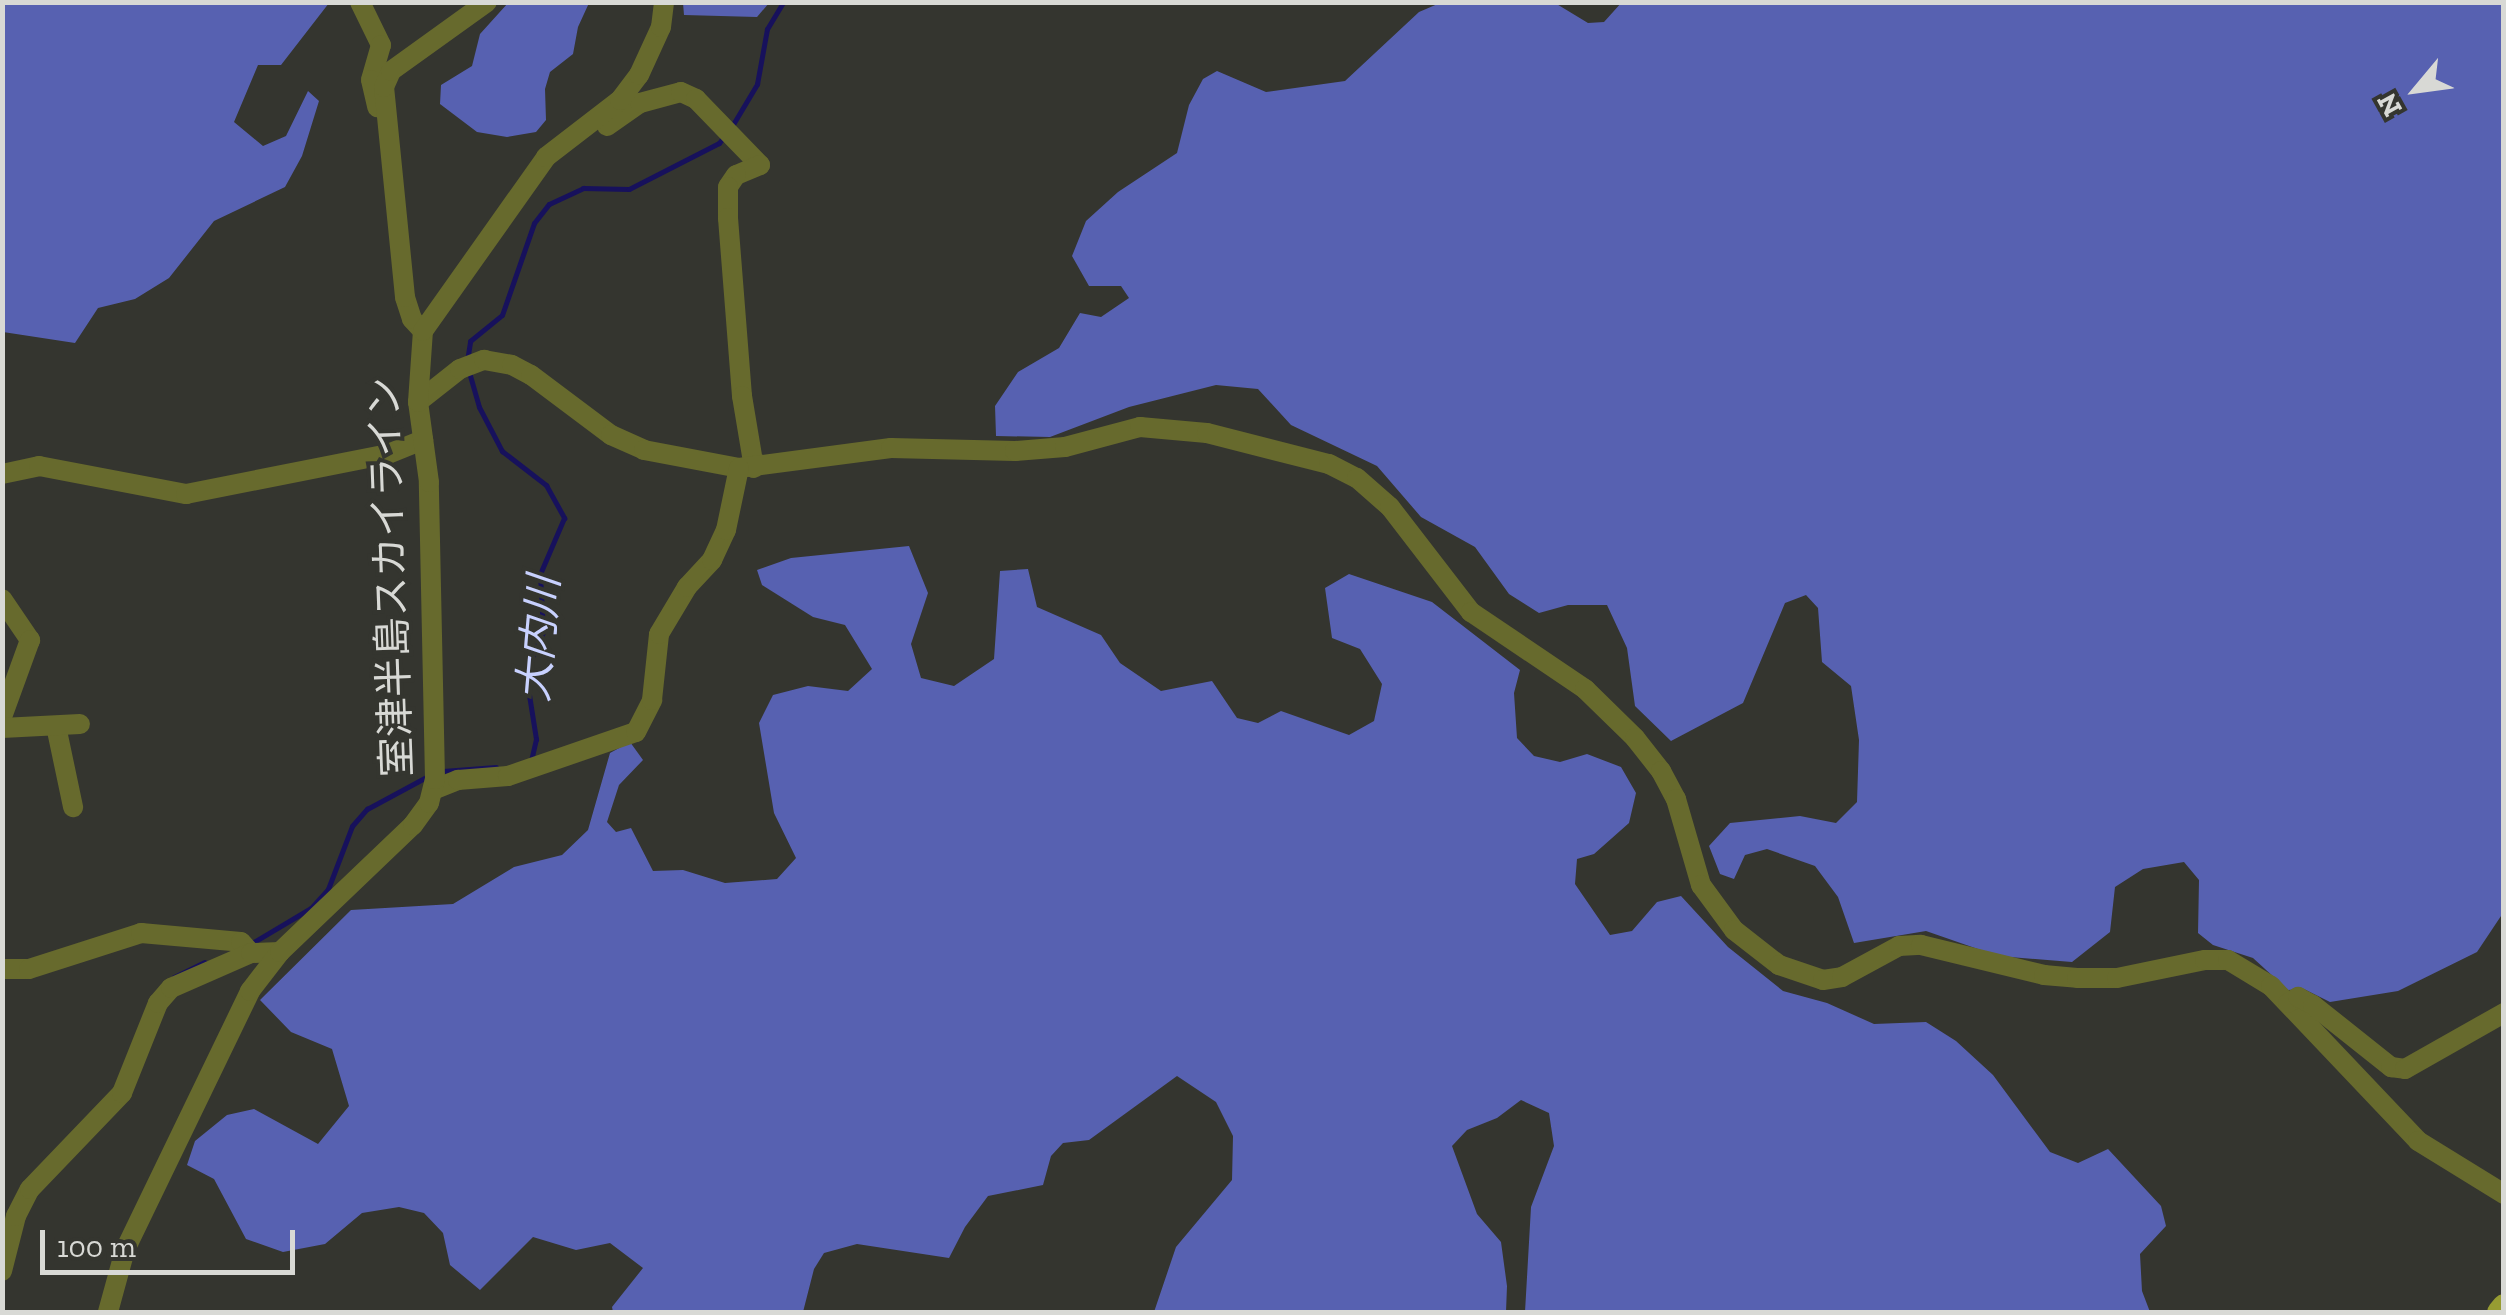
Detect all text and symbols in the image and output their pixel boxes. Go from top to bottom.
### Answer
north arrow [2366,40,2466,140]
text: N [2370,87,2409,122]
street label: 室津半島スカイライン [359,376,421,778]
water label: 大内川 [508,574,570,704]
scale bar [45,1210,300,1272]
text: 100 m [57,1229,136,1265]

